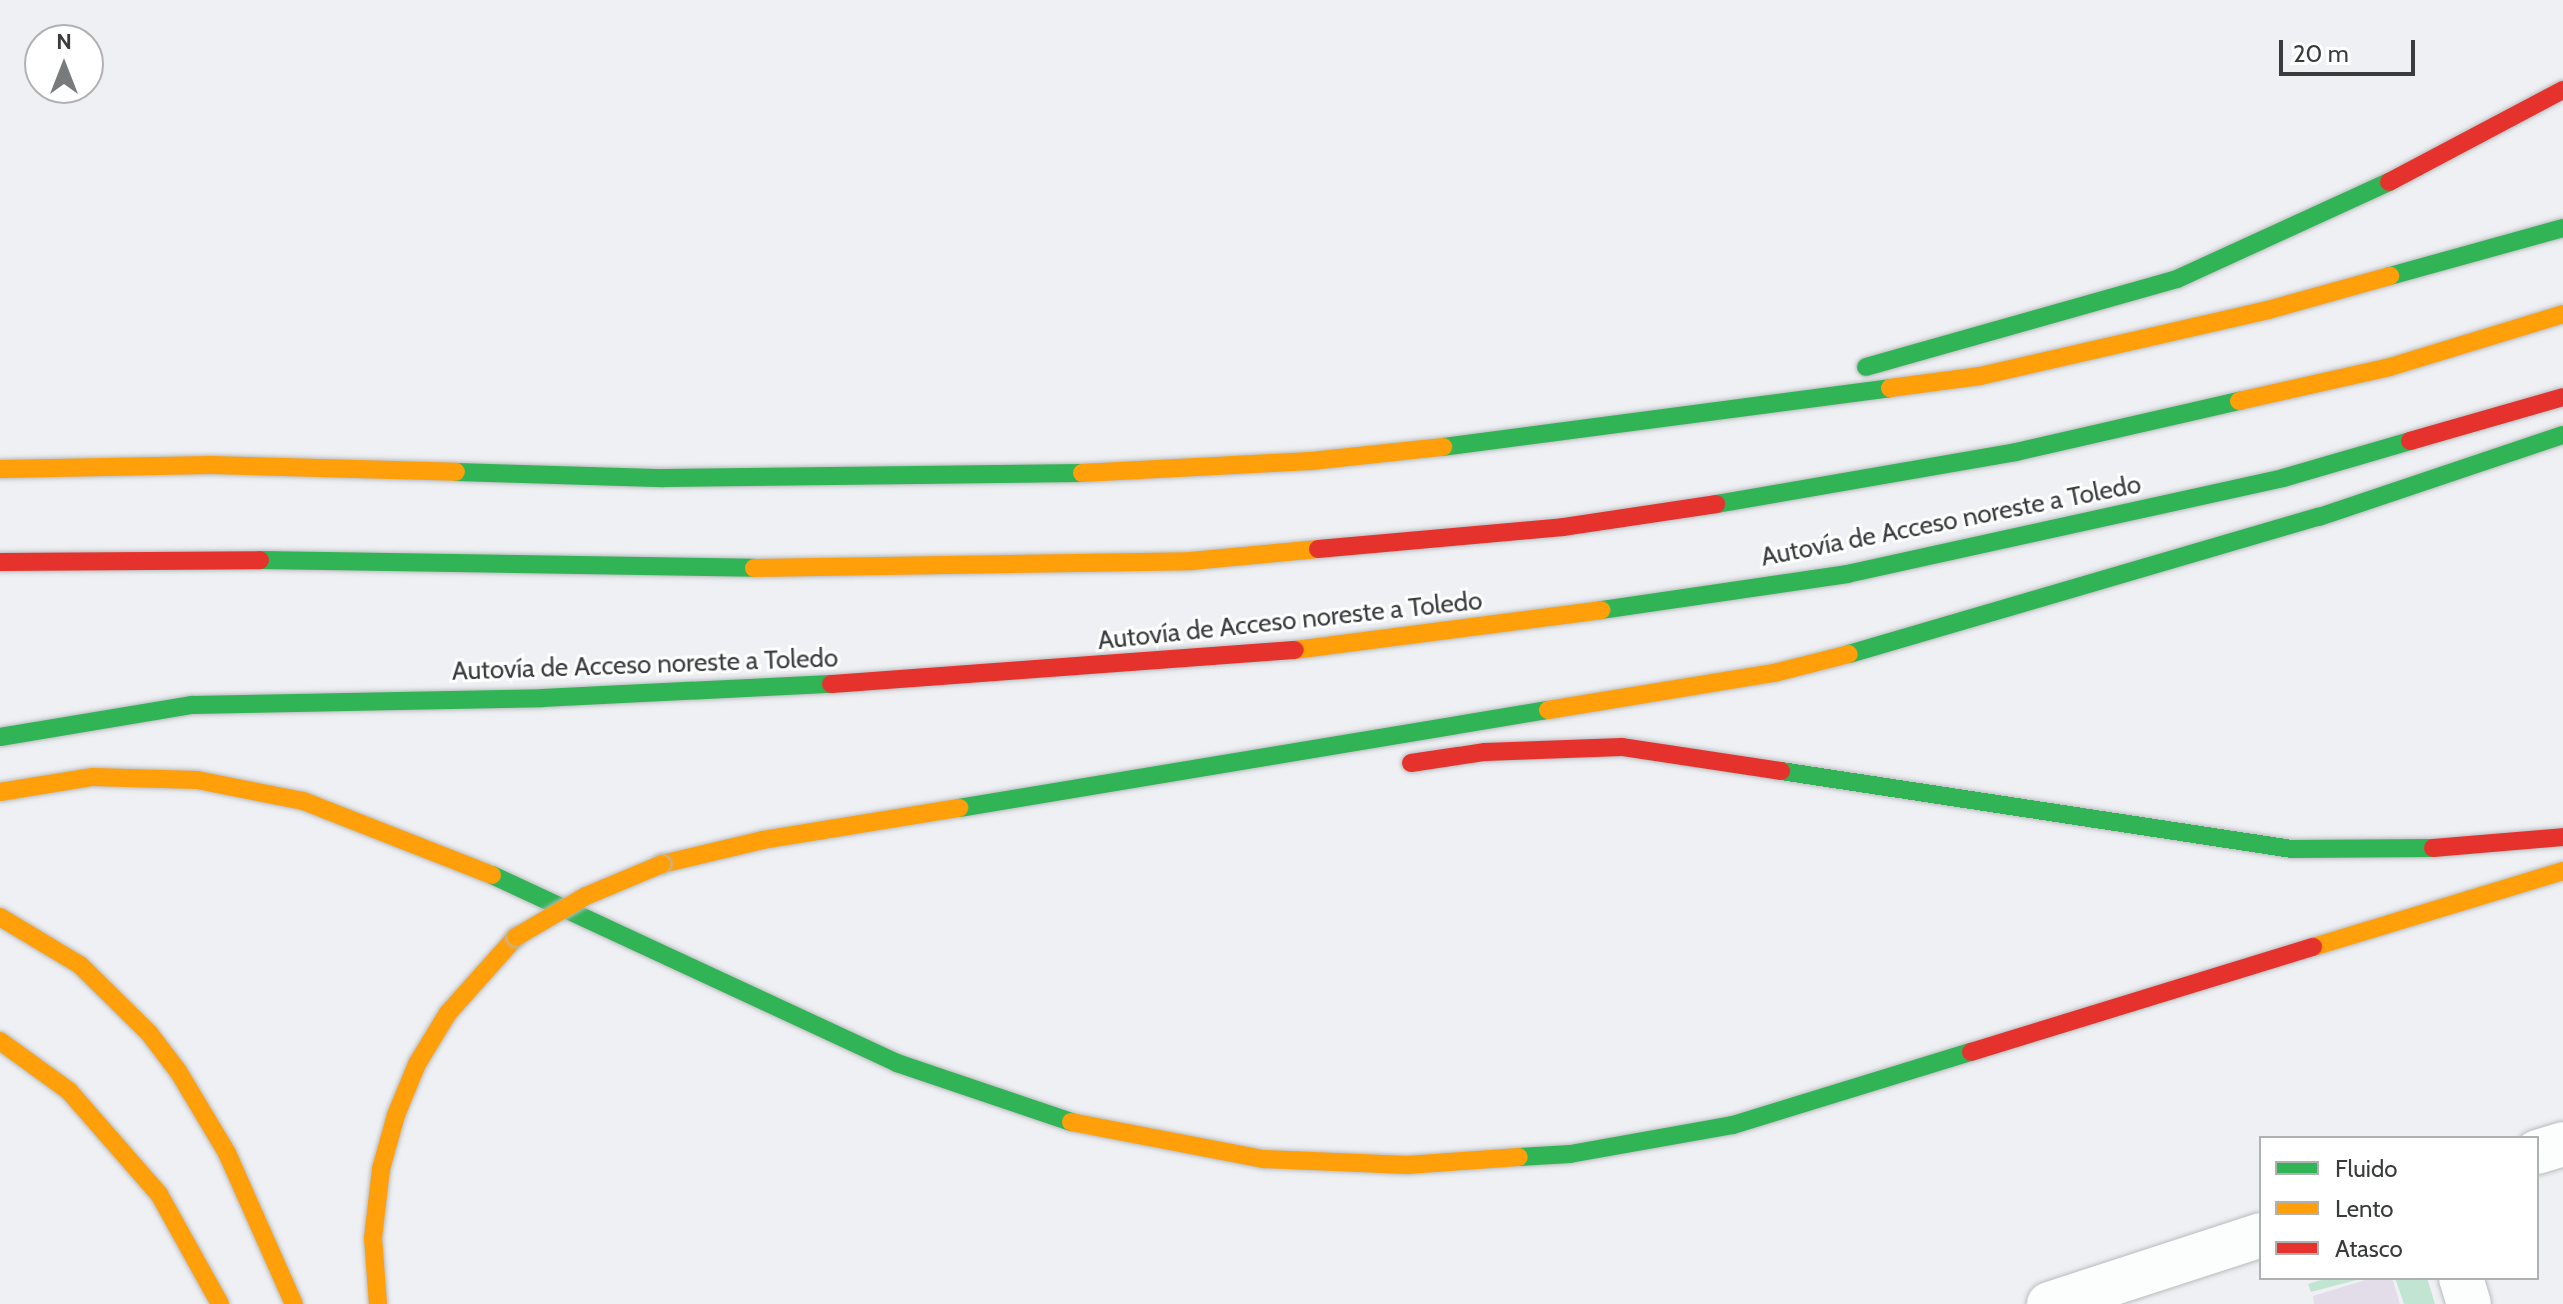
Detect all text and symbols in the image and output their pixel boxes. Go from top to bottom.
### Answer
north arrow [24,24,104,104]
scale bar [2283,24,2419,74]
text: N [56,28,72,55]
text: 20 m [2293,39,2349,68]
street label: Autovía de Acceso noreste a Toledo [1758,469,2144,573]
street label: Autovía de Acceso noreste a Toledo [1096,585,1484,657]
street label: Autovía de Acceso noreste a Toledo [451,643,839,687]
legend [2259,1136,2539,1280]
text: Fluido [2335,1154,2397,1183]
text: Lento [2335,1194,2394,1223]
text: Atasco [2335,1234,2403,1263]

